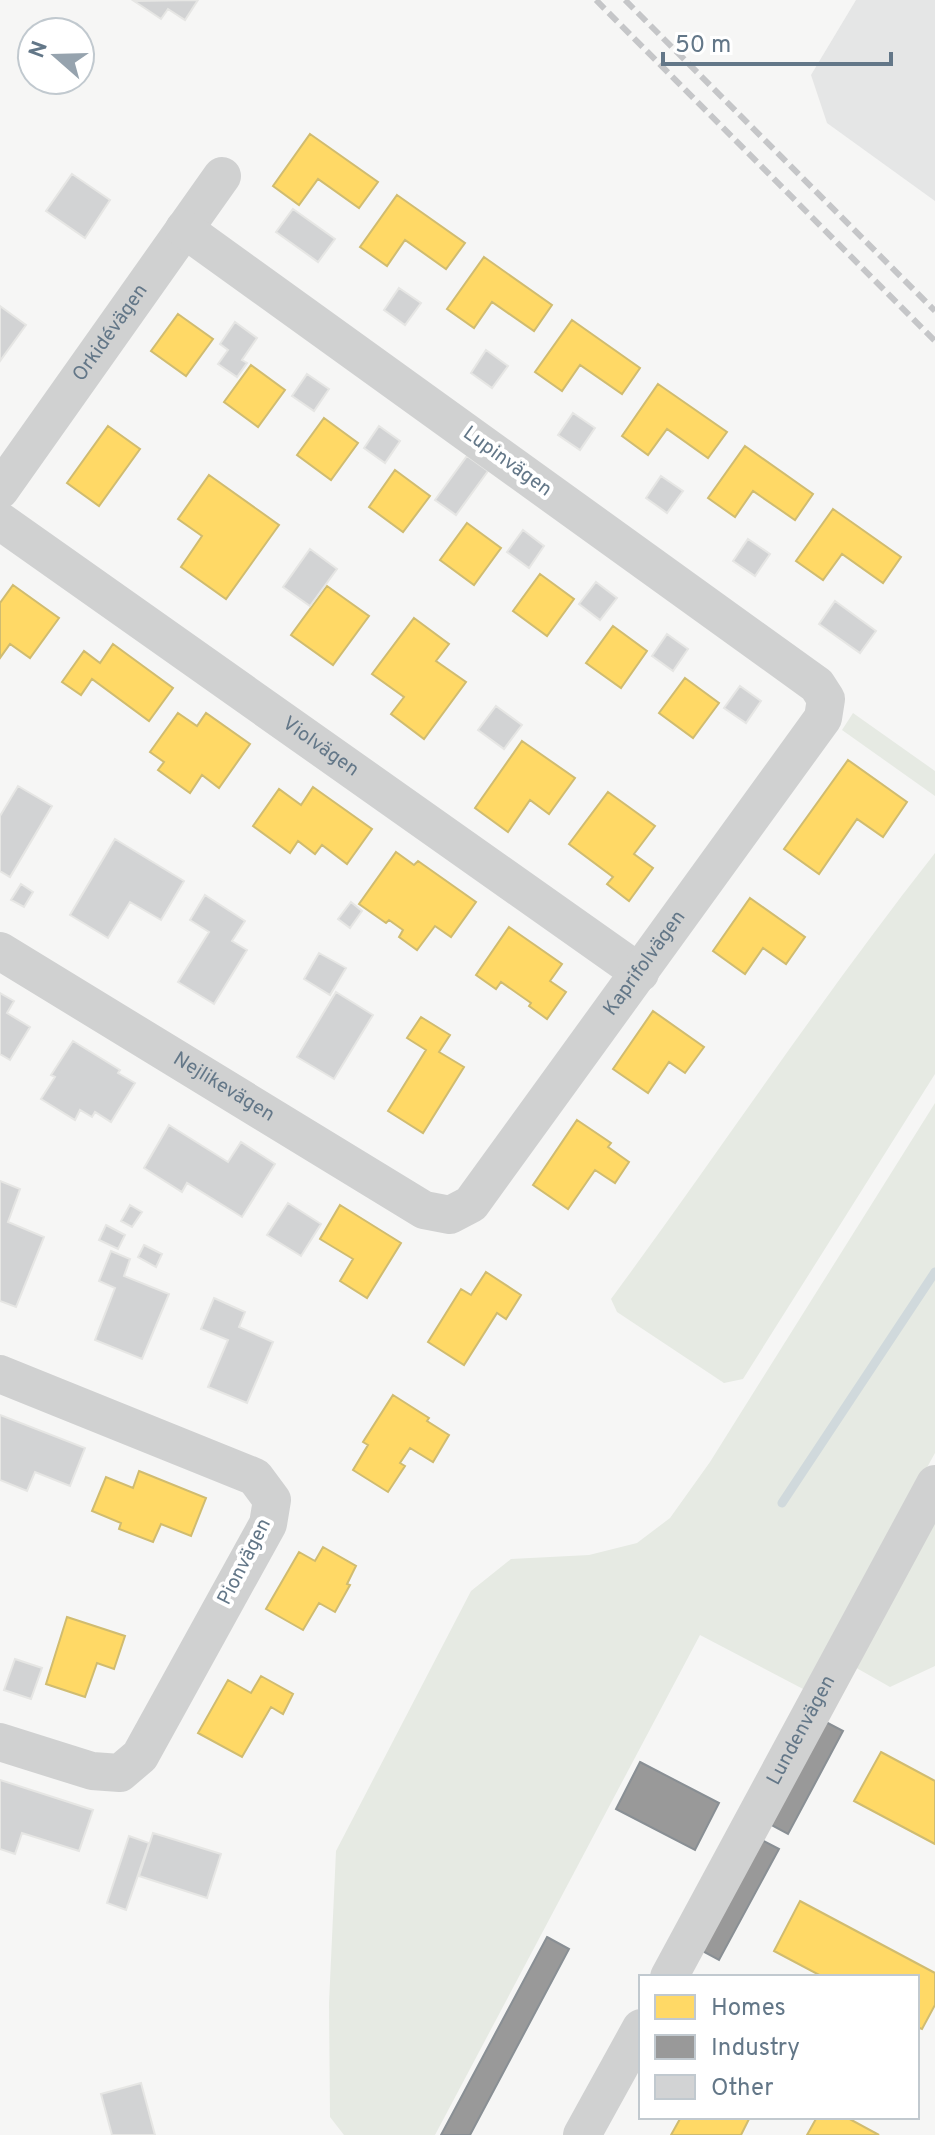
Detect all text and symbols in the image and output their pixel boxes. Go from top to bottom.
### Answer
north arrow [16,16,96,96]
scale bar [663,16,891,66]
text: 50 m [675,31,731,61]
text: N [24,38,55,62]
street label: Orkidévägen [67,279,154,387]
street label: Lupinvägen [457,421,557,503]
street label: Violvägen [277,711,364,783]
street label: Kaprifolvägen [598,906,692,1021]
street label: Nejlikevägen [168,1047,279,1129]
street label: Pionvägen [212,1514,278,1610]
street label: Lundenvägen [762,1671,842,1790]
legend [639,1975,919,2119]
text: Homes [711,1994,786,2024]
text: Industry [711,2034,800,2064]
text: Other [711,2074,773,2104]

